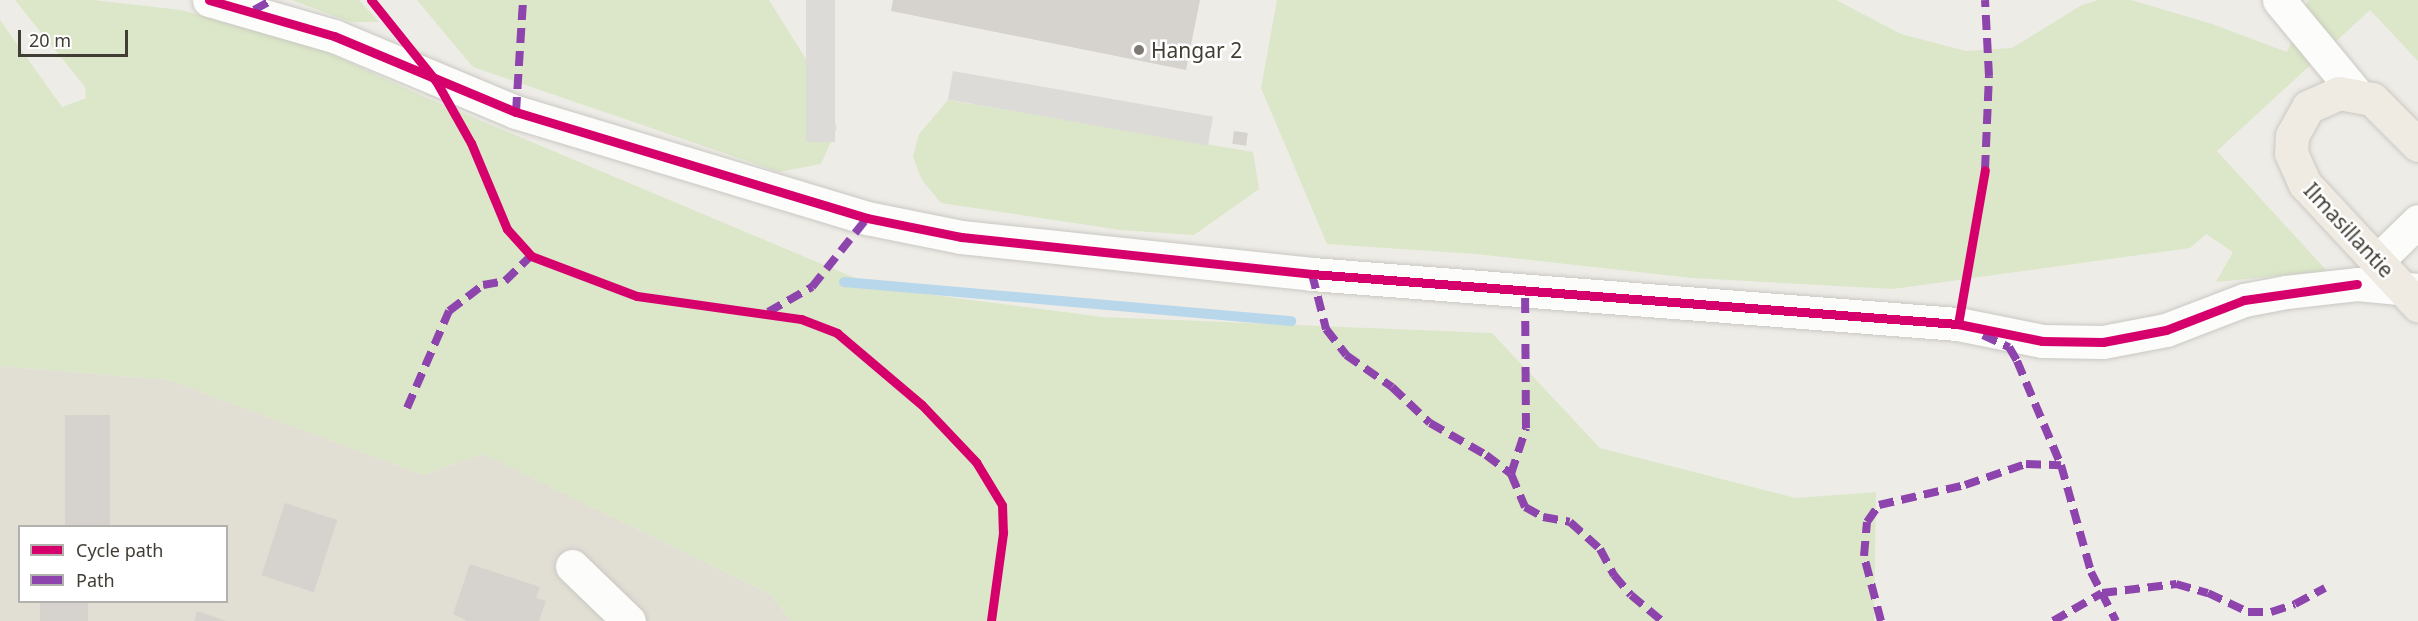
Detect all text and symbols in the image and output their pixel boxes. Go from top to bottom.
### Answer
scale bar [21,18,130,56]
text: 20 m [29,28,71,52]
place label: Hangar 2 [1151,37,1242,63]
marker: Hangar 2 [1132,43,1146,57]
street label: Ilmasillantie [2299,178,2399,282]
legend [18,525,228,603]
text: Cycle path [76,538,163,562]
text: Path [76,568,115,592]

